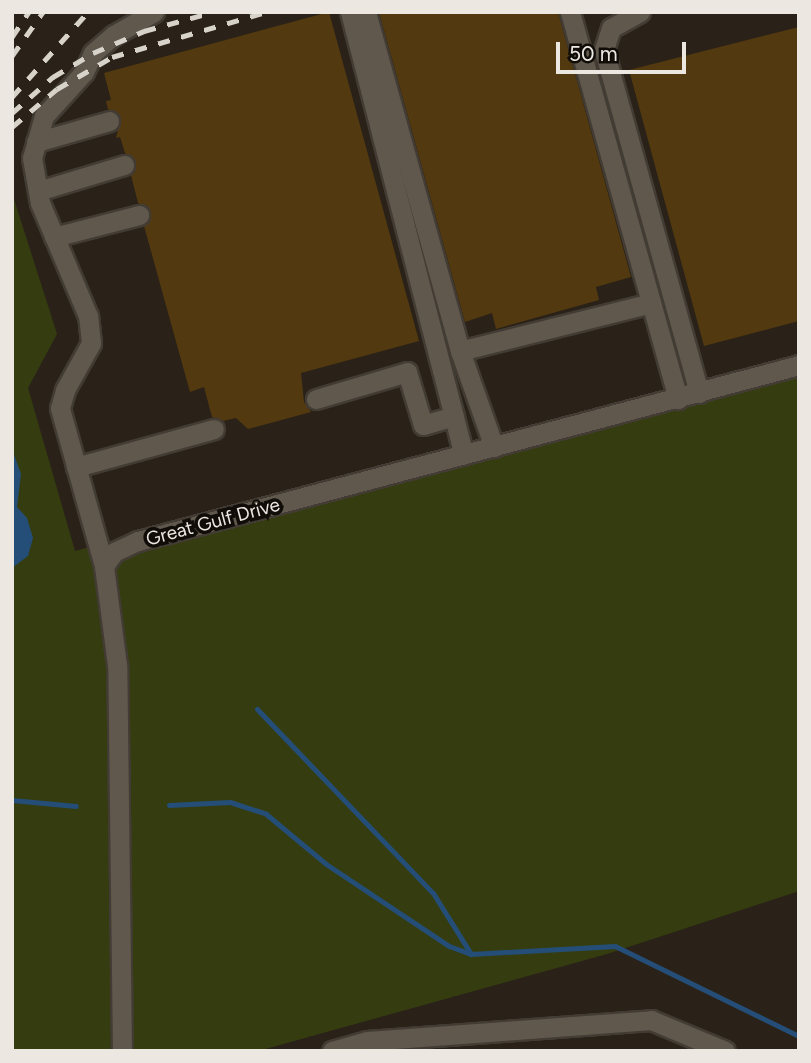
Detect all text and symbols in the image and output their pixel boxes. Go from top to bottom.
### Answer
scale bar [559,28,688,72]
text: 50 m [569,41,618,66]
street label: Great Gulf Drive [144,493,282,551]

